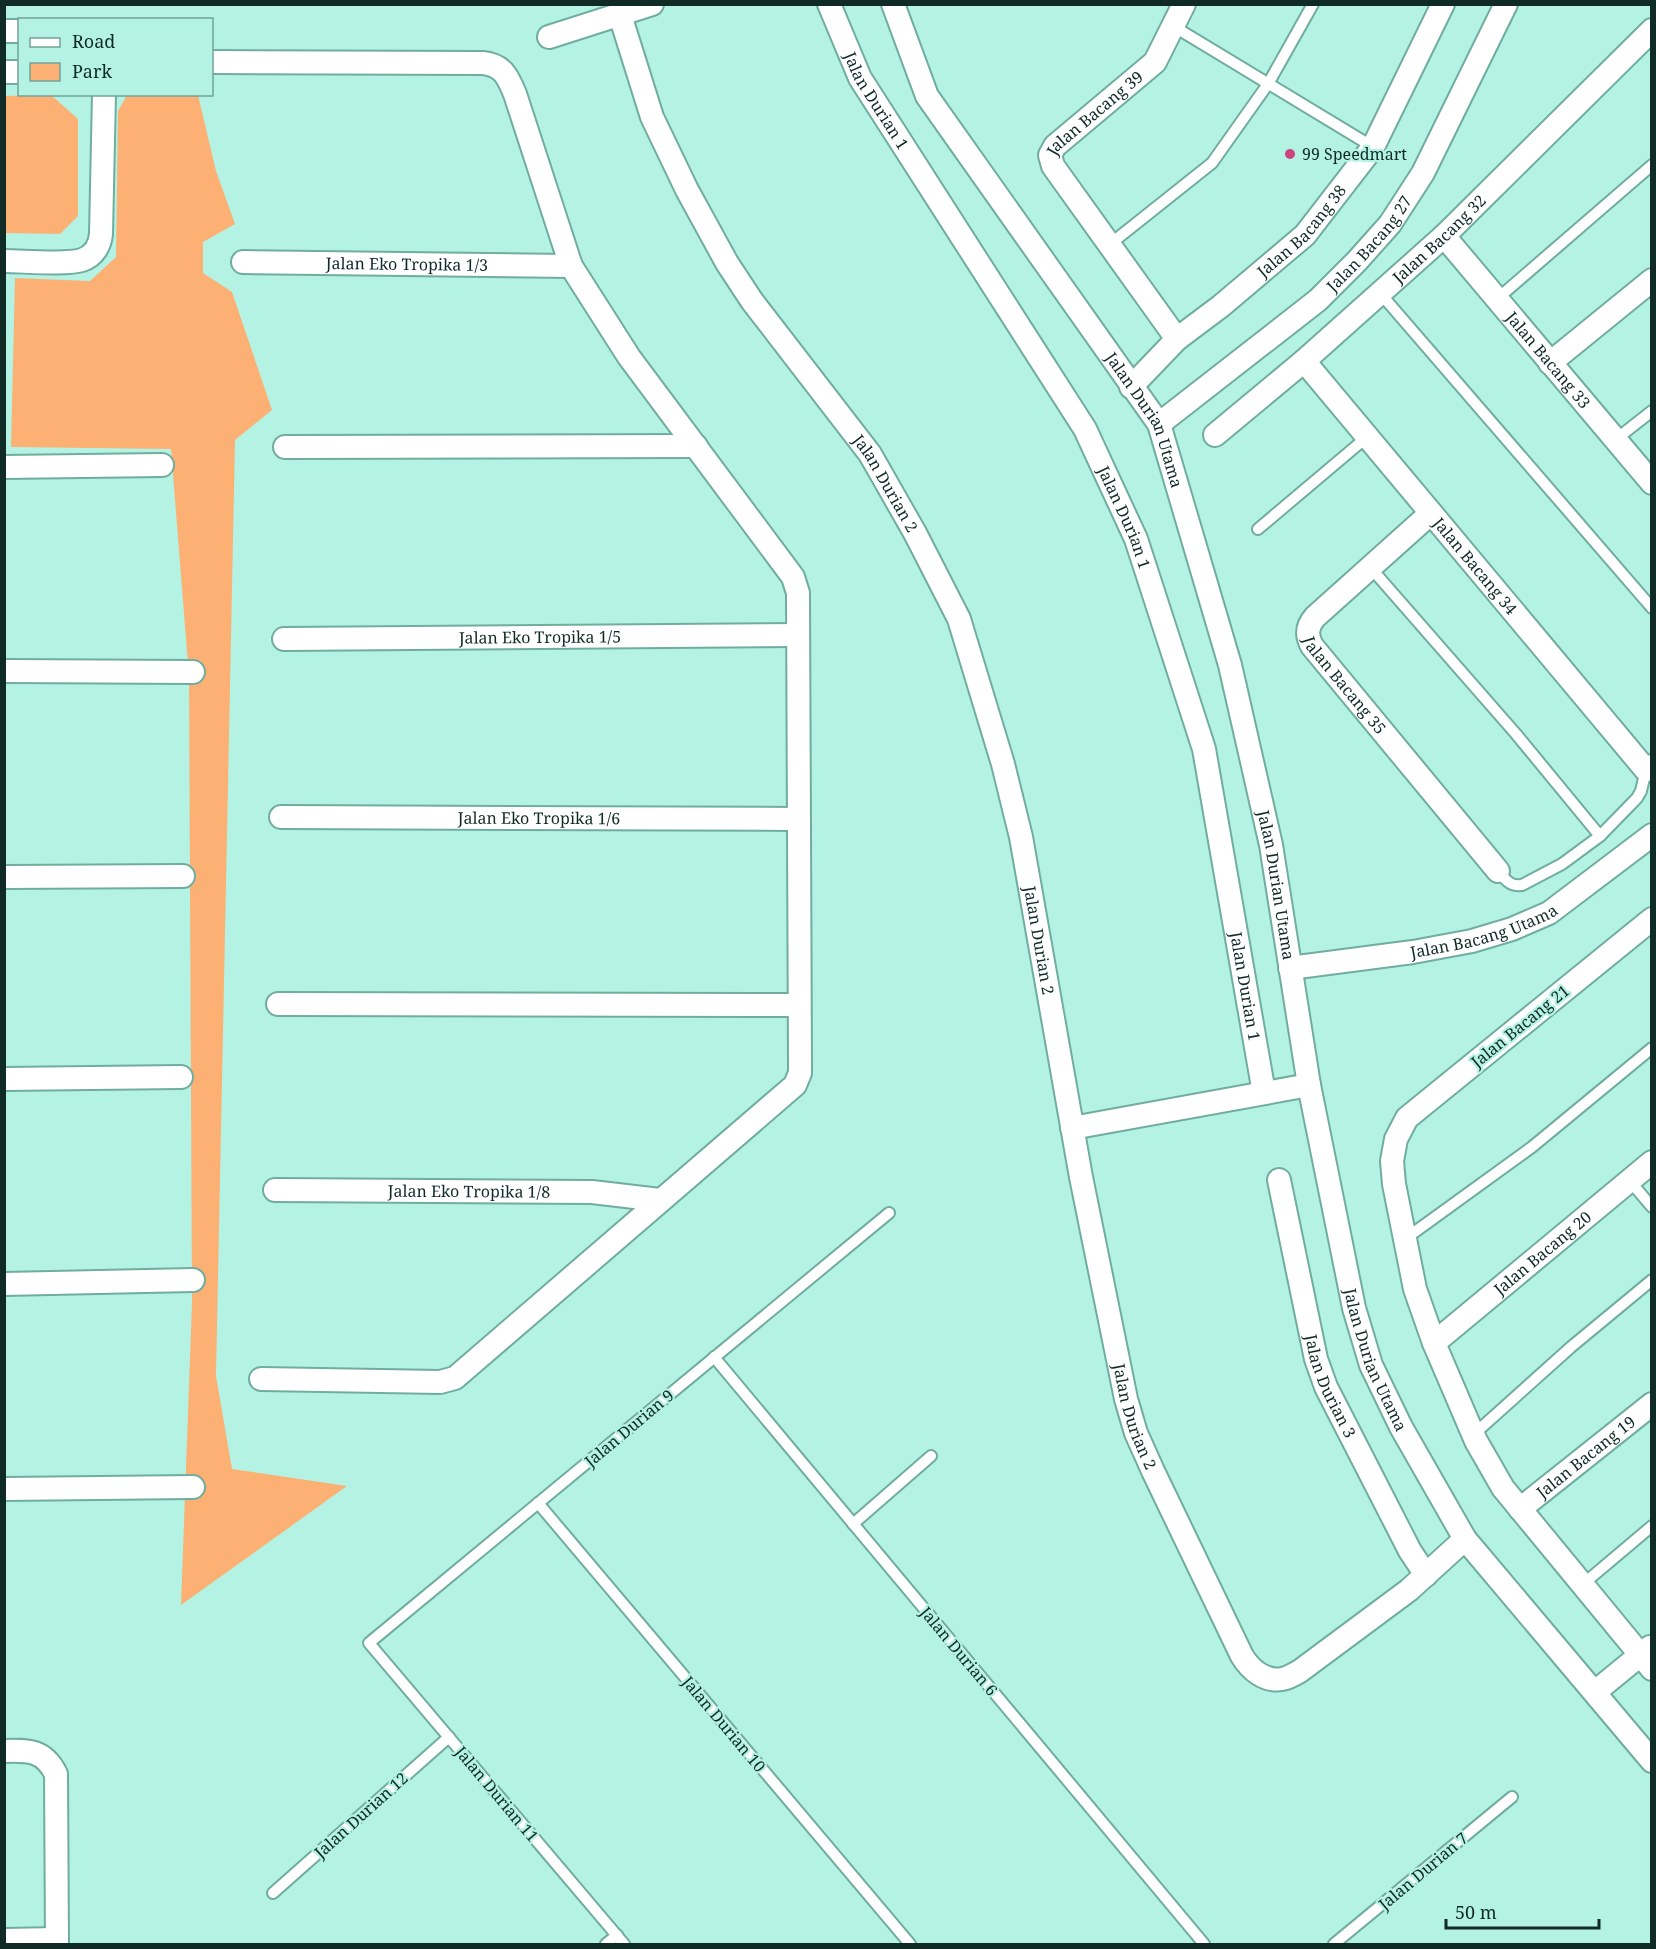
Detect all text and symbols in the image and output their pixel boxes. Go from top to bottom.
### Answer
legend [18,18,213,96]
text: Road [72,29,115,53]
street label: Jalan Durian 1 [839,48,914,154]
text: Park [72,59,112,83]
street label: Jalan Bacang 39 [1041,66,1148,160]
place label: 99 Speedmart [1302,143,1407,165]
marker: 99 Speedmart [1283,147,1297,161]
street label: Jalan Bacang 38 [1251,180,1351,283]
street label: Jalan Bacang 32 [1387,190,1491,289]
street label: Jalan Bacang 27 [1321,191,1417,297]
street label: Jalan Eko Tropika 1/3 [325,252,488,276]
street label: Jalan Bacang 33 [1500,306,1596,413]
street label: Jalan Durian Utama [1100,347,1188,490]
street label: Jalan Durian 2 [847,429,923,536]
street label: Jalan Durian 1 [1092,461,1156,572]
street label: Jalan Bacang 34 [1428,512,1522,619]
street label: Jalan Eko Tropika 1/5 [458,625,621,649]
street label: Jalan Bacang 35 [1298,633,1391,739]
street label: Jalan Eko Tropika 1/6 [457,807,620,829]
street label: Jalan Durian Utama [1252,807,1300,961]
street label: Jalan Durian 2 [1019,883,1060,997]
street label: Jalan Bacang Utama [1408,899,1562,963]
street label: Jalan Durian 1 [1225,929,1266,1042]
street label: Jalan Bacang 21 [1465,980,1574,1073]
street label: Jalan Eko Tropika 1/8 [387,1180,550,1203]
street label: Jalan Bacang 20 [1488,1206,1596,1301]
street label: Jalan Durian Utama [1339,1285,1412,1435]
street label: Jalan Durian 3 [1300,1331,1361,1442]
street label: Jalan Durian 2 [1108,1361,1162,1473]
street label: Jalan Durian 9 [579,1384,678,1472]
street label: Jalan Bacang 19 [1531,1411,1640,1503]
street label: Jalan Durian 6 [915,1601,1003,1700]
street label: Jalan Durian 10 [677,1671,771,1777]
street label: Jalan Durian 11 [450,1741,544,1847]
street label: Jalan Durian 12 [309,1767,413,1864]
street label: Jalan Durian 7 [1373,1827,1472,1915]
scale bar [1446,1892,1599,1930]
text: 50 m [1455,1900,1497,1924]

